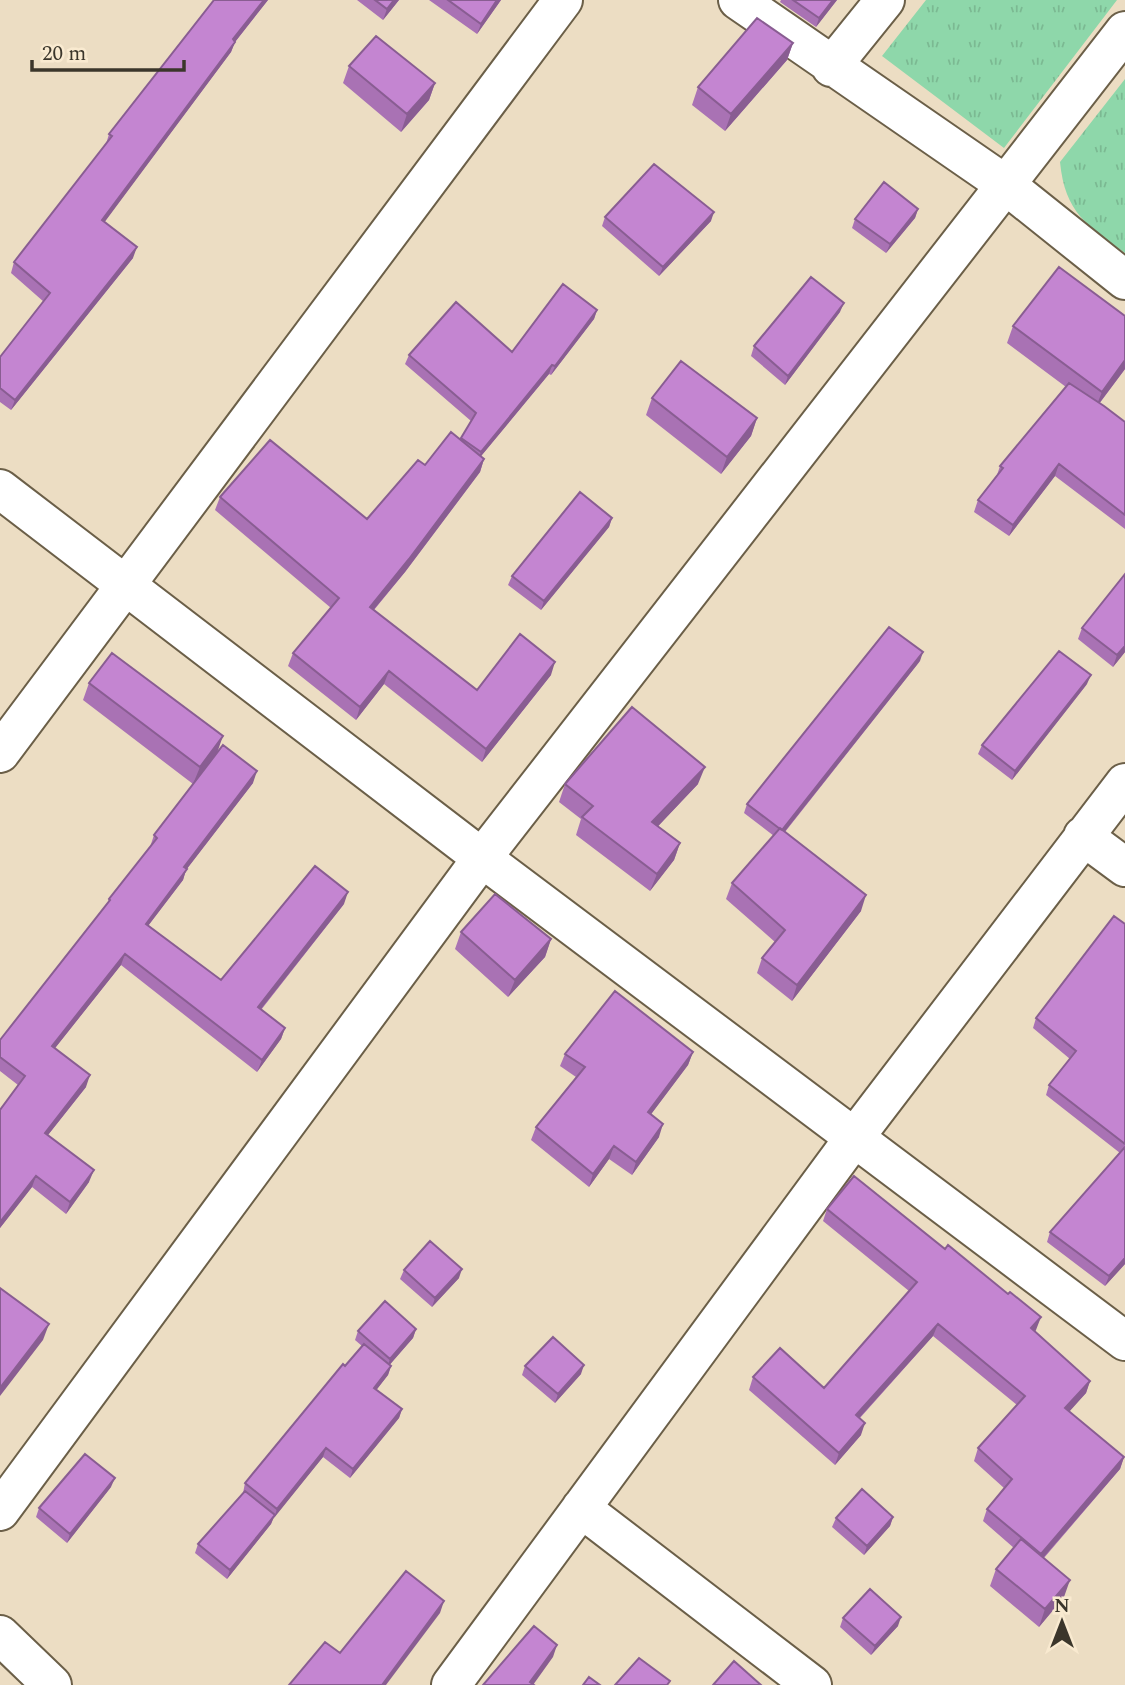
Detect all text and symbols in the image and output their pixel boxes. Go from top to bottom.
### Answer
scale bar [32,28,184,72]
text: 20 m [42,38,86,70]
north arrow [1027,1587,1097,1657]
text: N [1054,1592,1070,1621]

